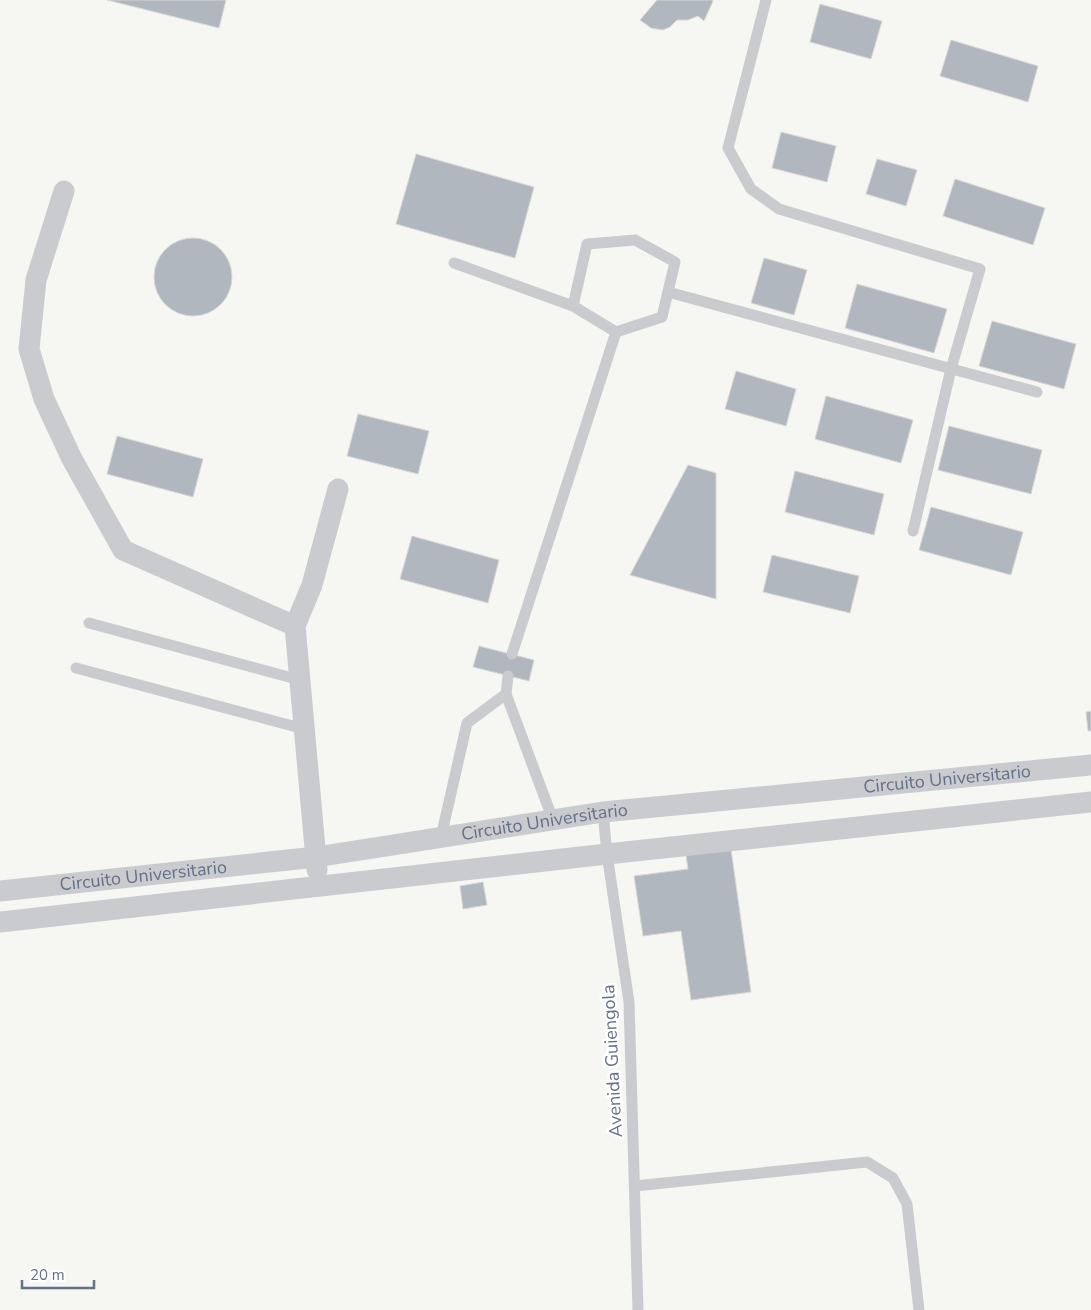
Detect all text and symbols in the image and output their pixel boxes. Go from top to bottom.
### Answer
street label: Circuito Universitario [862,759,1032,799]
street label: Circuito Universitario [459,798,629,846]
street label: Circuito Universitario [58,855,228,897]
street label: Avenida Guiengola [596,984,628,1138]
scale bar [22,1258,95,1290]
text: 20 m [30,1265,65,1285]

